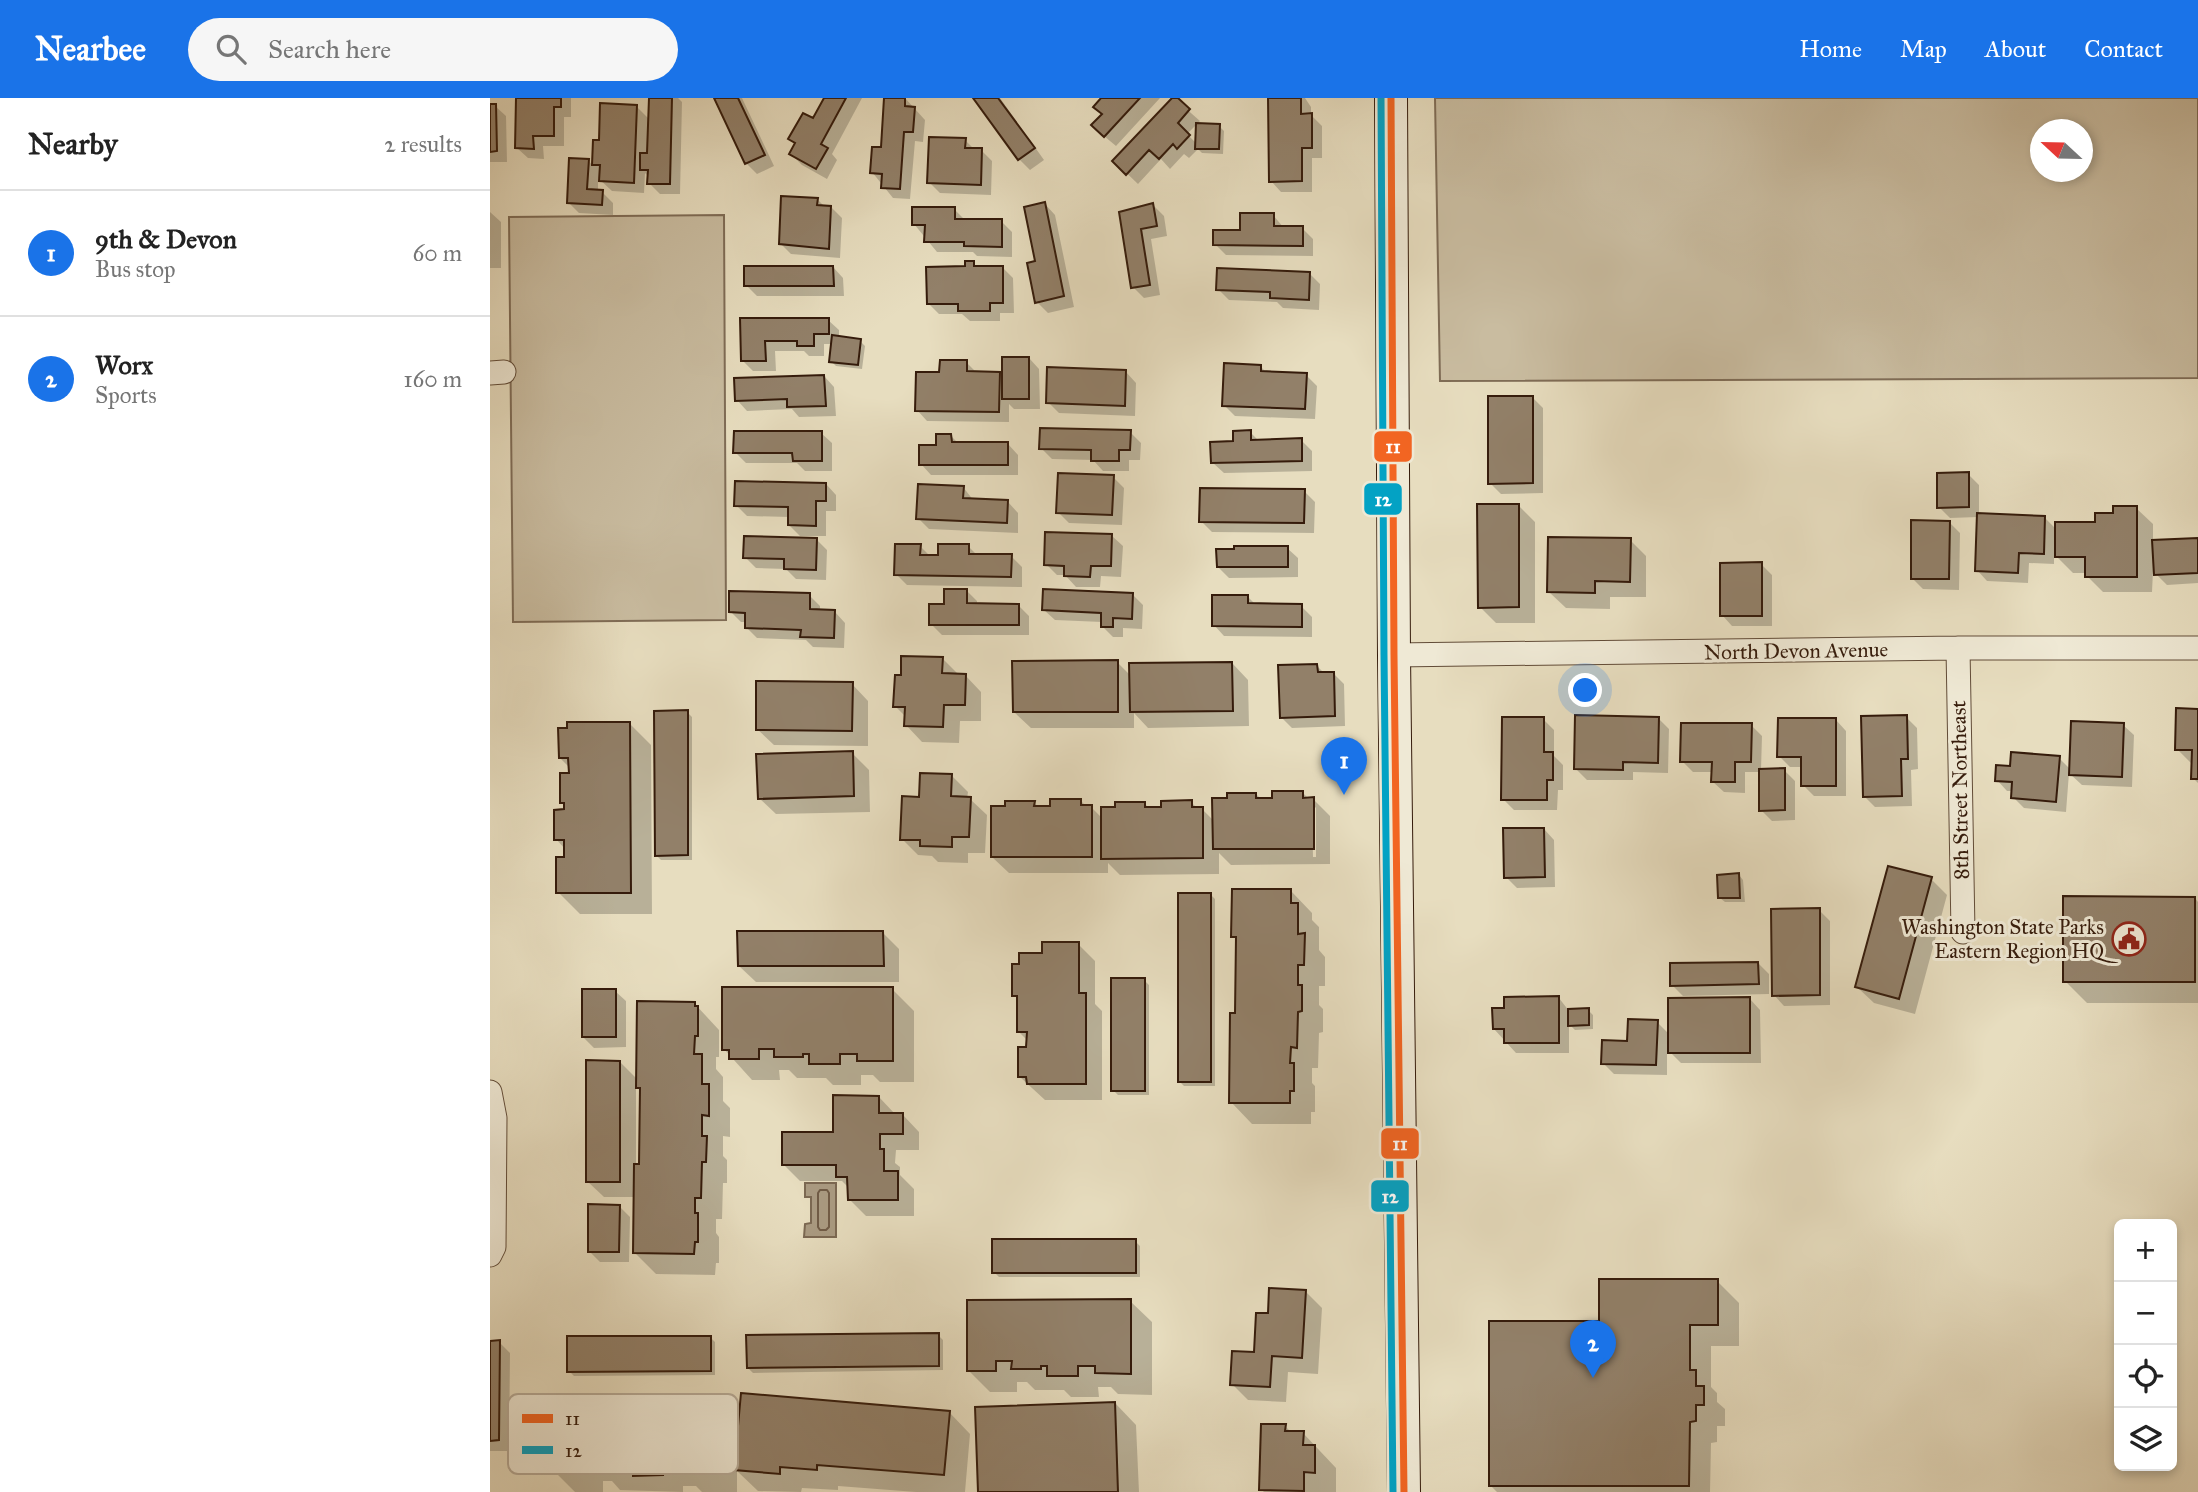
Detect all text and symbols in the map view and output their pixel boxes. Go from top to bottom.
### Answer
search box [188,18,678,81]
text: Nearbee [35,29,146,69]
icon: search [212,30,250,68]
text: Search here [268,33,391,65]
text: Home [1799,34,1862,64]
text: Map [1900,34,1947,64]
text: About [1985,34,2046,64]
text: Contact [2084,34,2163,64]
north arrow [2030,119,2093,182]
text: Nearby [28,126,118,162]
text: 2 results [384,130,462,158]
text: 9th & Devon [95,223,237,255]
text: 1 [46,239,56,267]
text: 60 m [413,239,462,267]
text: Bus stop [95,255,176,283]
text: Worx [95,349,153,381]
text: 2 [45,365,57,393]
text: 160 m [404,365,462,393]
text: Sports [95,381,157,409]
line badge: 11 [1373,430,1413,463]
text: 11 [1385,435,1401,458]
line badge: 12 [1363,482,1403,516]
text: 12 [1375,488,1392,511]
street label: North Devon Avenue [1704,636,1889,666]
your location [1568,673,1602,707]
street label: 8th Street Northeast [1945,700,1975,880]
pin: 1 [1321,737,1367,795]
place label: Washington State Parks Eastern Region HQ [1901,914,2119,964]
public building icon: Washington State Parks Eastern Region HQ [2110,920,2148,958]
line badge: 11 [1380,1127,1420,1160]
text: 11 [1392,1132,1408,1155]
line badge: 12 [1370,1179,1410,1213]
text: 12 [1382,1185,1399,1208]
map controls [2114,1219,2177,1471]
button: + [2114,1219,2177,1282]
button: − [2114,1282,2177,1345]
pin: 2 [1570,1320,1616,1378]
button: locate [2114,1345,2177,1408]
legend [508,1394,738,1474]
text: 11 [565,1407,580,1430]
button: layers [2114,1408,2177,1471]
text: 12 [565,1439,583,1462]

